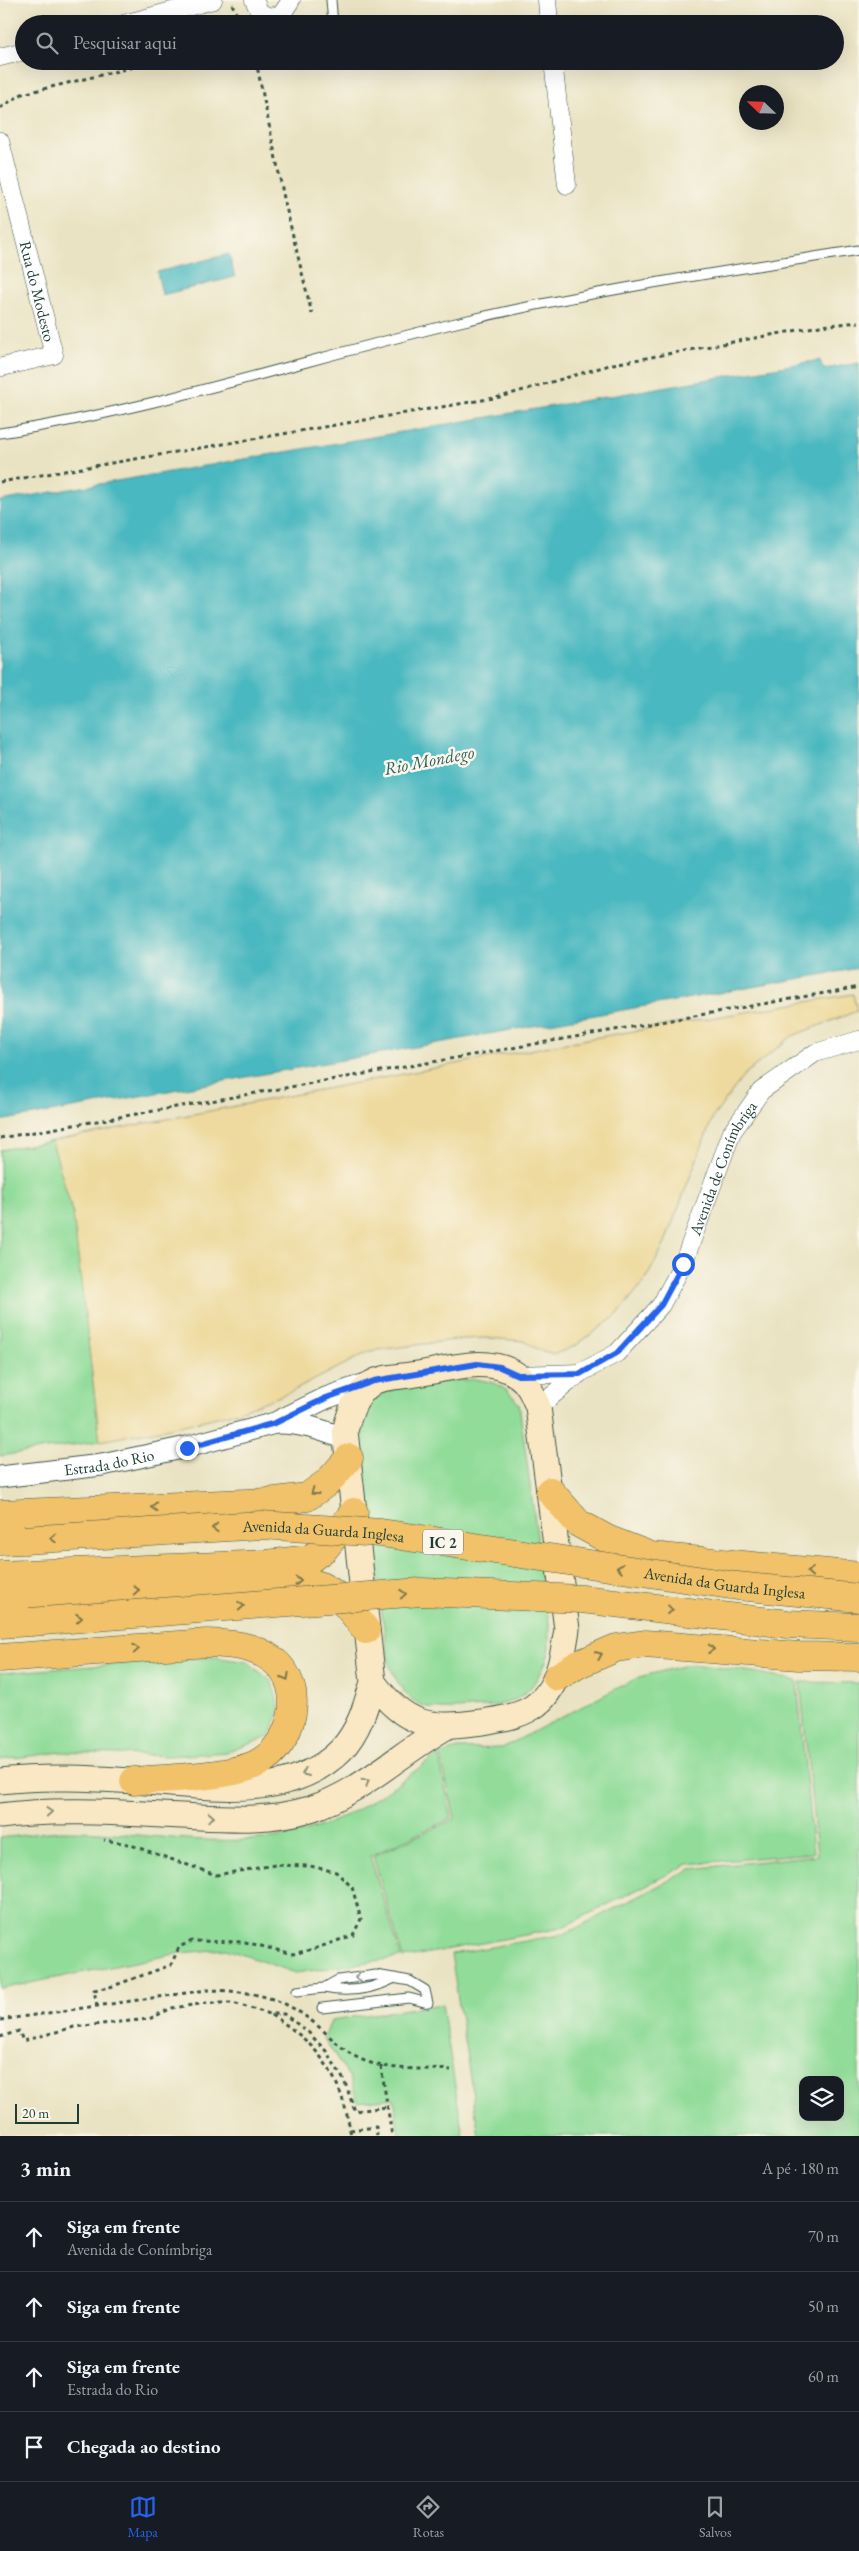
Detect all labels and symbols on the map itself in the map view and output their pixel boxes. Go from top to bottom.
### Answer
north arrow [739,85,784,130]
street label: Rua do Modesto [15,239,61,344]
water label: Rio Mondego [382,740,477,781]
street label: Avenida de Conímbriga [684,1096,762,1239]
route start [672,1253,695,1276]
route end [176,1437,199,1460]
street label: Estrada do Rio [63,1444,156,1480]
one-way arrow [310,1486,320,1495]
one-way arrow [149,1502,157,1513]
street label: Avenida da Guarda Inglesa [241,1514,406,1547]
one-way arrow [211,1523,219,1534]
road number: IC 2 [423,1530,463,1554]
one-way arrow [49,1532,57,1543]
street label: Avenida da Guarda Inglesa [641,1562,807,1603]
one-way arrow [615,1564,624,1574]
one-way arrow [806,1566,814,1577]
one-way arrow [295,1575,303,1586]
one-way arrow [132,1584,140,1595]
one-way arrow [399,1588,407,1599]
one-way arrow [237,1601,245,1612]
one-way arrow [666,1604,674,1615]
one-way arrow [75,1613,83,1624]
one-way arrow [132,1643,140,1654]
one-way arrow [708,1643,716,1654]
one-way arrow [594,1651,603,1662]
one-way arrow [280,1672,290,1681]
one-way arrow [301,1766,310,1777]
one-way arrow [360,1778,369,1788]
one-way arrow [45,1806,53,1817]
one-way arrow [207,1812,215,1823]
one-way arrow [354,1971,362,1982]
scale bar [15,2101,79,2124]

